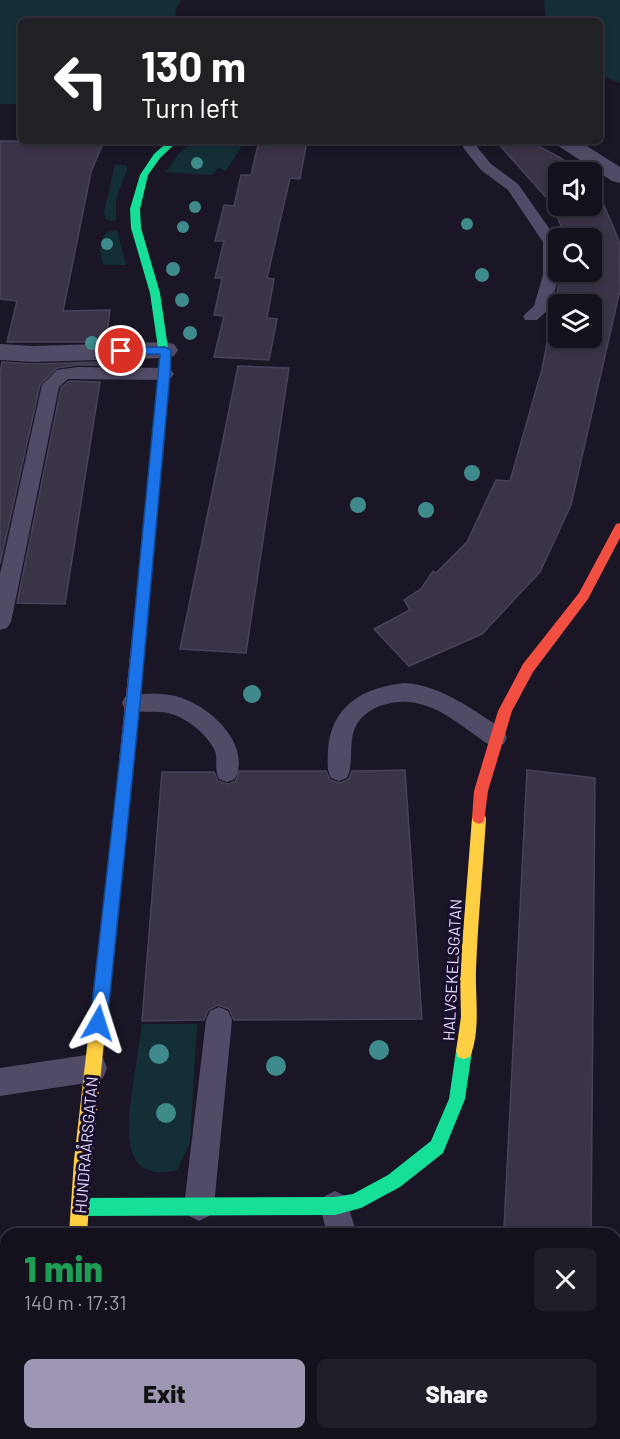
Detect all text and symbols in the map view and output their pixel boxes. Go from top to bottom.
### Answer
text: 130 m [141,40,246,90]
icon: left [42,42,120,120]
text: Turn left [141,91,239,123]
map controls [548,162,602,348]
button: sound [548,162,602,216]
button: search [548,228,602,282]
button: layers [548,294,602,348]
pin [95,325,146,376]
icon: arrive [104,334,137,367]
street label: HALVSEKELSGATAN [438,898,465,1042]
position arrow [66,991,130,1055]
street label: HUNDRAÅRSGATAN [70,1076,101,1214]
text: 1 min [24,1246,103,1289]
button: close [534,1248,597,1311]
text: 140 m · 17:31 [24,1290,126,1314]
button: Exit [24,1359,305,1428]
button: Share [317,1359,597,1428]

